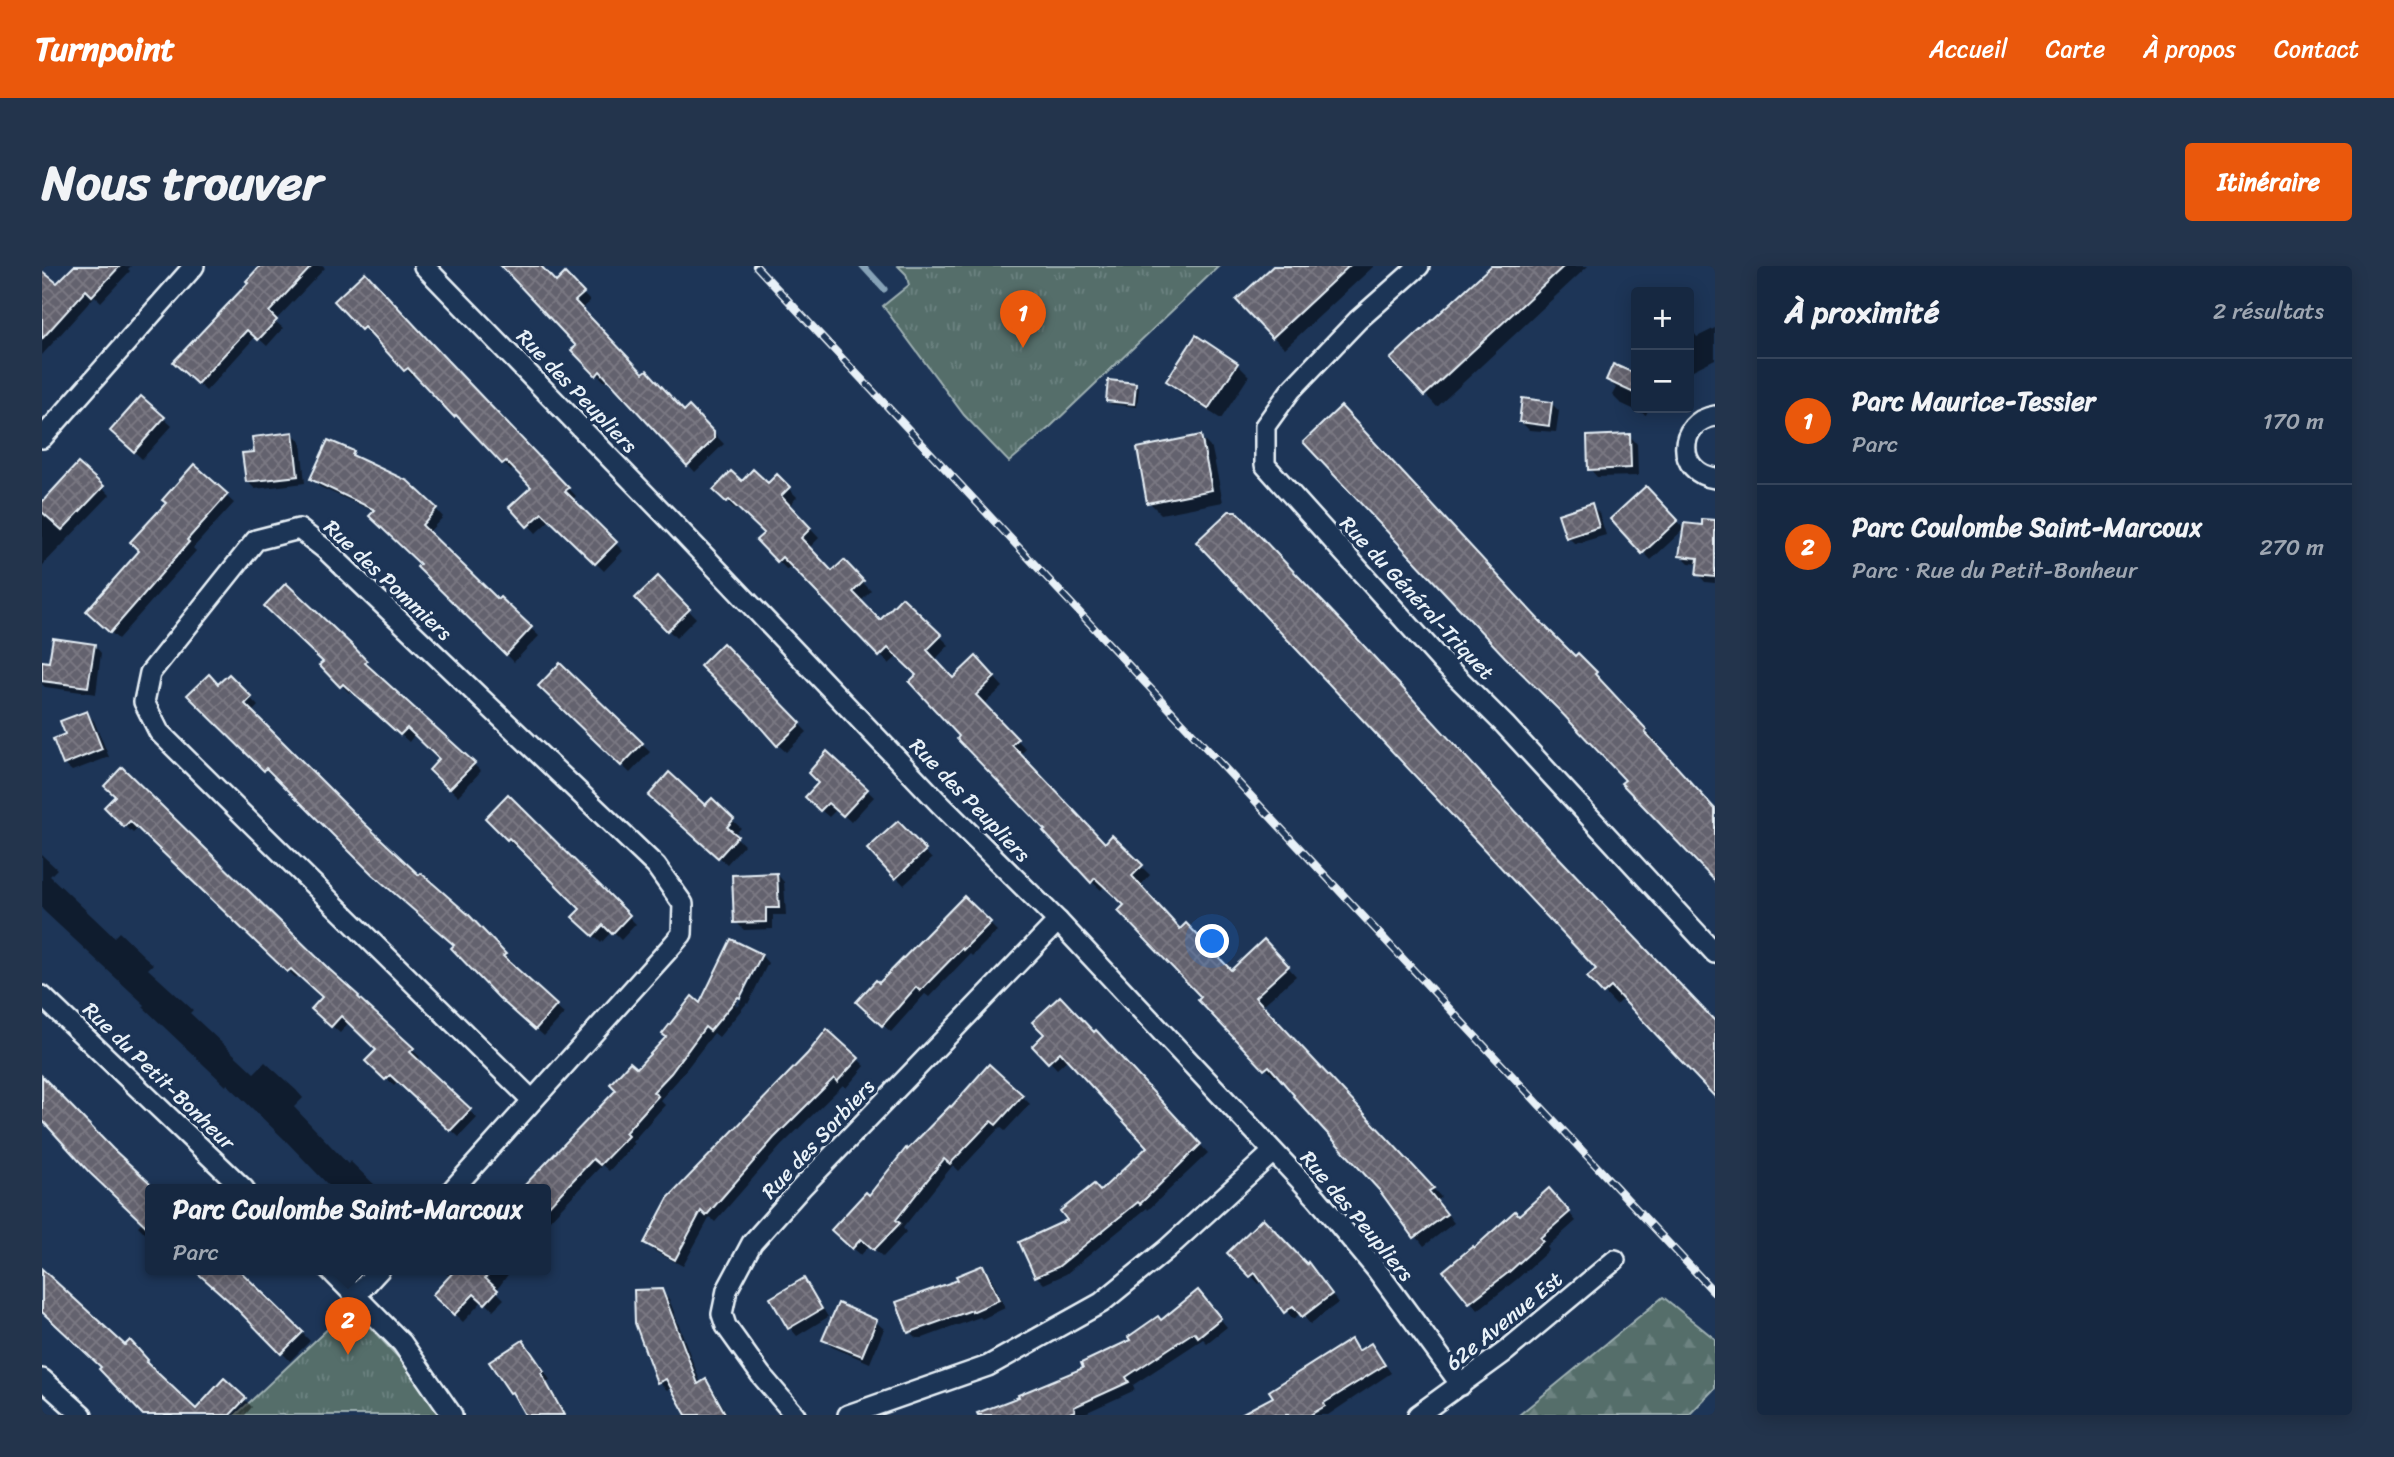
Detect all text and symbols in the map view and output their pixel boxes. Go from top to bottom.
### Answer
text: Turnpoint [35,20,175,78]
text: Accueil [1929,28,2008,70]
text: Carte [2046,28,2105,70]
text: À propos [2143,28,2236,70]
text: Contact [2274,28,2359,70]
text: Nous trouver [42,139,322,226]
button: Itinéraire [2185,143,2352,221]
text: À proximité [1785,285,1939,339]
map controls [1631,287,1694,413]
button: + [1631,287,1694,350]
pin: 1 [1000,290,1046,348]
text: 2 résultats [2213,291,2324,332]
street label: Rue des Peupliers [507,319,647,463]
button: − [1631,350,1694,413]
text: Parc Maurice-Tessier [1852,378,2095,424]
text: 1 [1803,401,1813,442]
text: 170 m [2263,401,2324,442]
text: Parc [1852,424,1898,465]
text: Parc Coulombe Saint-Marcoux [1852,504,2202,550]
street label: Rue du Général-Triquet [1330,507,1504,689]
street label: Rue des Pommiers [315,510,462,651]
text: 2 [1801,527,1815,568]
text: 270 m [2259,527,2324,568]
text: Parc · Rue du Petit-Bonheur [1852,550,2137,591]
street label: Rue des Peupliers [900,728,1040,872]
your location [1195,924,1229,958]
street label: Rue du Petit-Bonheur [73,992,246,1161]
street label: Rue des Sorbiers [752,1070,885,1208]
street label: Rue des Peupliers [1290,1142,1424,1291]
popup [145,1184,551,1275]
text: Parc Coulombe Saint-Marcoux [173,1186,523,1232]
text: Parc [173,1232,219,1273]
street label: 62e Avenue Est [1437,1261,1571,1381]
pin: 2 [325,1297,371,1355]

